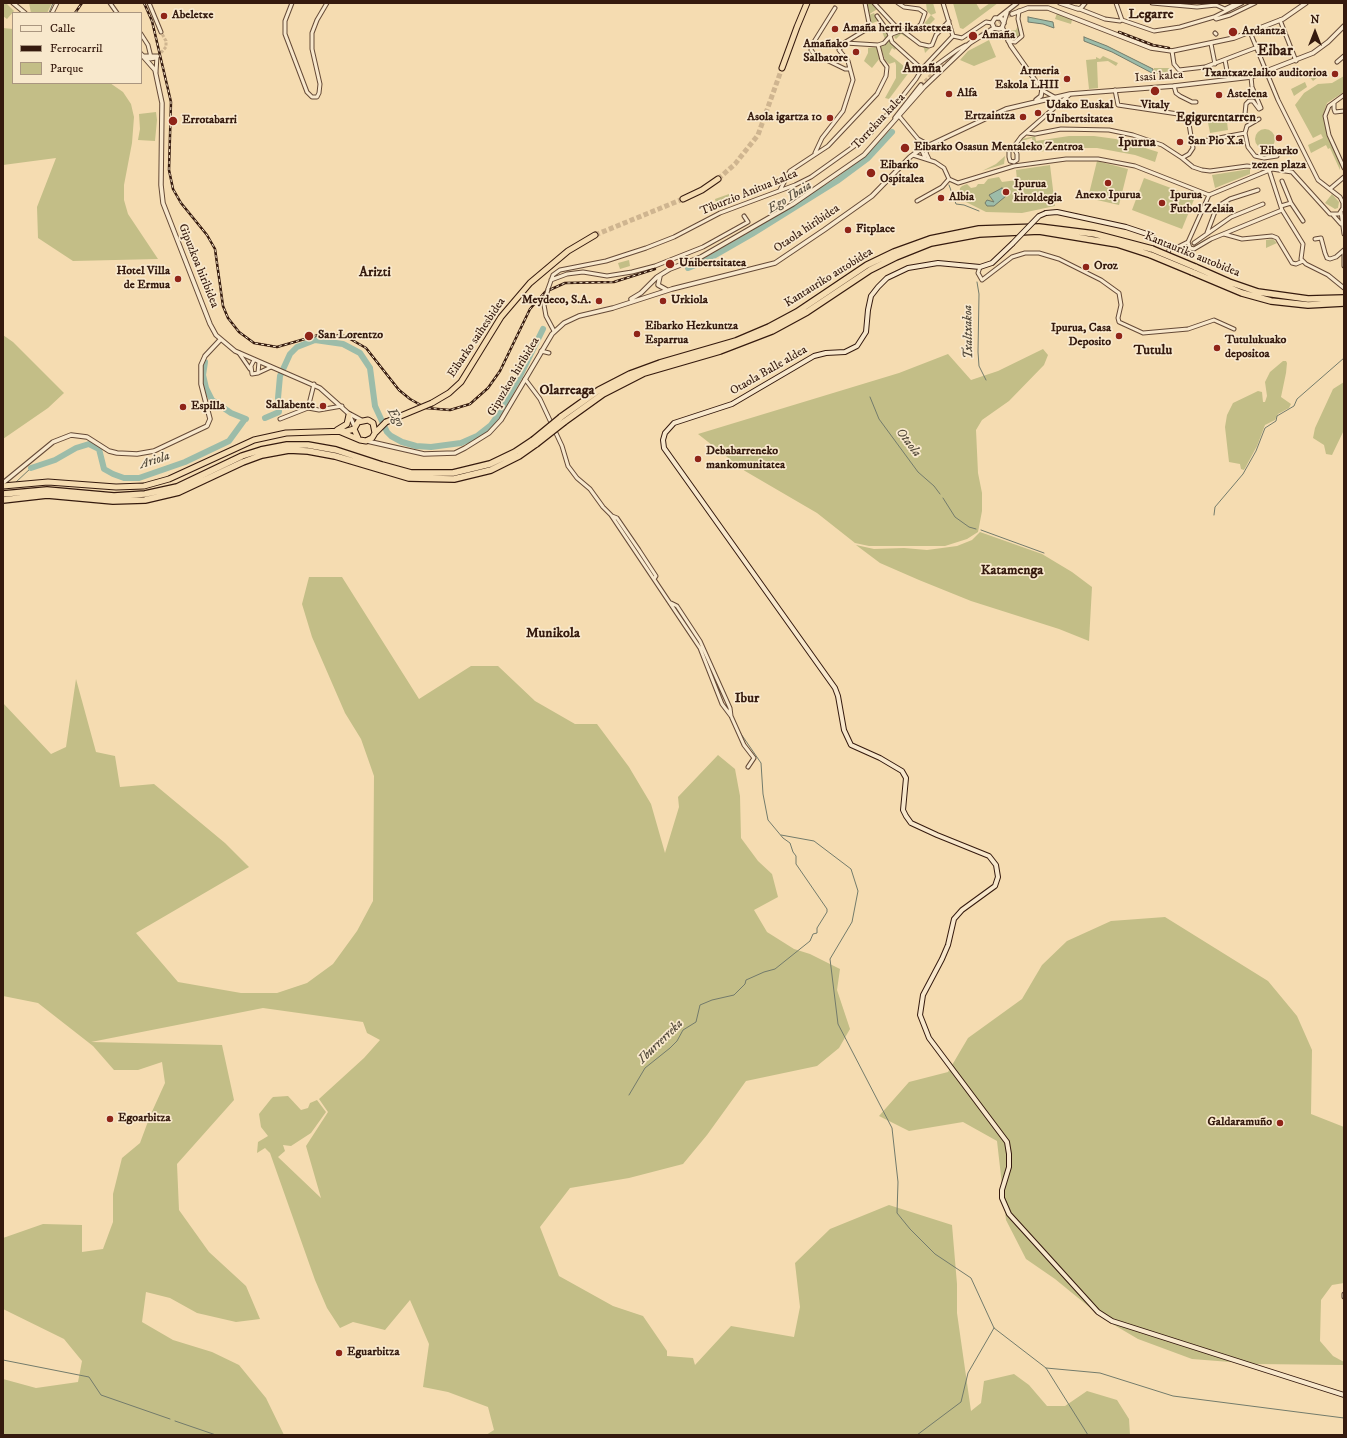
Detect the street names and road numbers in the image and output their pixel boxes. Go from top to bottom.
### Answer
street label: Isasi kalea [1134,68,1184,86]
street label: Torrekua kalea [849,91,909,153]
street label: Tiburzio Anitua kalea [698,167,800,219]
street label: Otaola hiribidea [771,202,843,256]
street label: Gipuzkoa hiribidea [175,222,221,310]
street label: Kantauriko autobidea [1142,229,1242,281]
street label: Kantauriko autobidea [782,245,876,311]
street label: Eibarko saihesbidea [445,295,509,381]
street label: Gipuzkoa hiribidea [485,335,543,419]
street label: Otaola Balle aldea [728,343,810,399]

